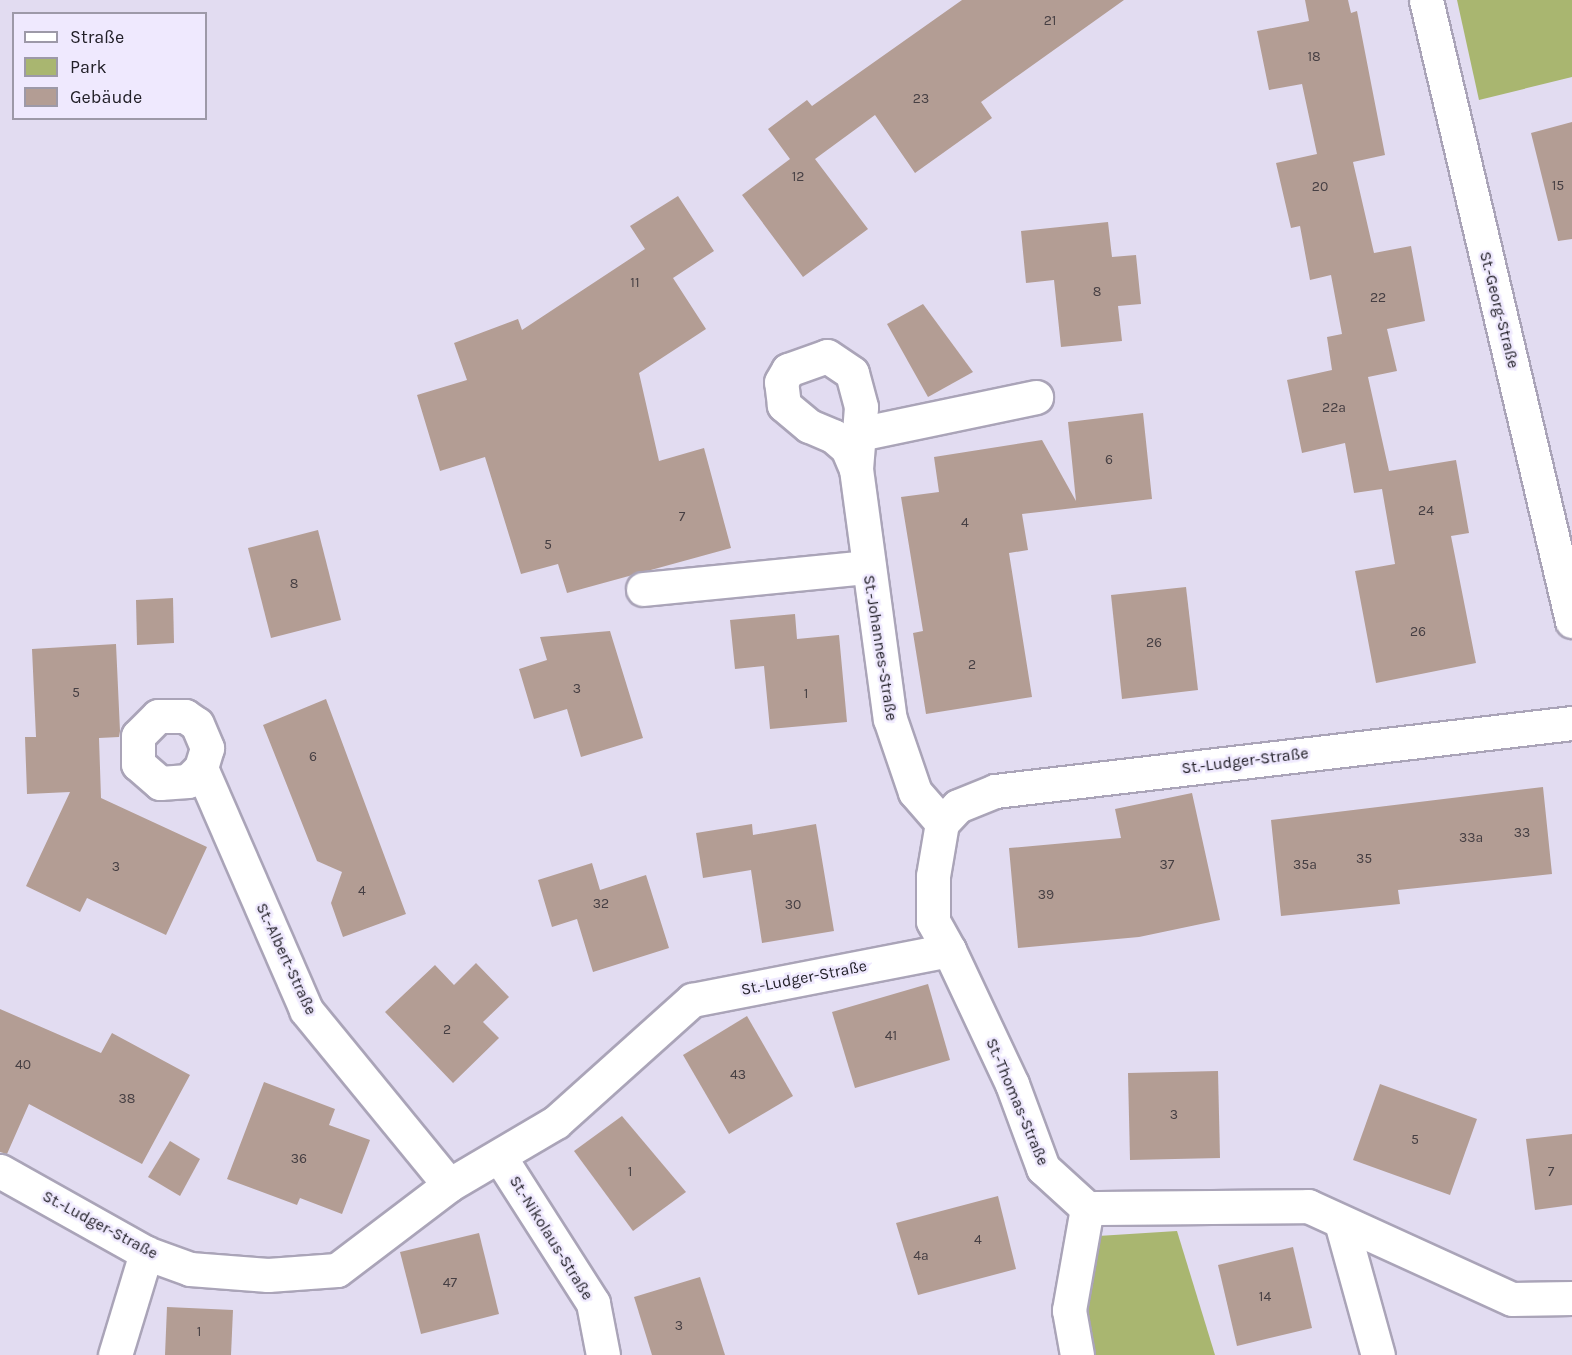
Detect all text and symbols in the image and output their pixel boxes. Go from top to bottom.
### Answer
legend [12,12,207,120]
house number: 21 [1044,13,1056,29]
text: Straße [70,26,124,48]
house number: 18 [1307,49,1321,65]
text: Park [70,56,107,78]
text: Gebäude [70,86,142,108]
house number: 23 [913,91,929,107]
house number: 12 [792,169,804,185]
house number: 15 [1552,178,1564,194]
house number: 20 [1312,179,1328,195]
street label: St.-Georg-Straße [1475,250,1523,370]
house number: 11 [630,275,640,291]
house number: 8 [1093,284,1101,300]
house number: 22 [1370,290,1386,306]
house number: 22a [1322,400,1346,416]
house number: 6 [1105,452,1113,468]
house number: 24 [1418,503,1434,519]
house number: 7 [679,509,685,525]
house number: 4 [961,515,969,531]
house number: 5 [544,537,552,553]
street label: St.-Johannes-Straße [859,574,901,722]
house number: 8 [290,576,298,592]
house number: 26 [1410,624,1426,640]
house number: 26 [1146,635,1162,651]
house number: 2 [968,657,976,673]
house number: 3 [573,681,581,697]
house number: 5 [72,685,80,701]
house number: 1 [804,686,808,702]
street label: St.-Ludger-Straße [1180,744,1310,778]
house number: 6 [309,749,317,765]
house number: 33 [1514,825,1530,841]
house number: 33a [1459,830,1483,846]
house number: 35 [1356,851,1372,867]
house number: 37 [1160,857,1174,873]
house number: 35a [1293,857,1317,873]
house number: 3 [112,859,120,875]
house number: 4 [358,883,366,899]
house number: 39 [1038,887,1054,903]
house number: 32 [593,896,609,912]
house number: 30 [785,897,801,913]
street label: St.-Albert-Straße [252,900,320,1018]
street label: St.-Ludger-Straße [740,956,868,1000]
house number: 2 [443,1022,451,1038]
house number: 41 [885,1028,897,1044]
street label: St.-Thomas-Straße [981,1035,1053,1169]
house number: 40 [15,1057,31,1073]
house number: 43 [730,1067,746,1083]
house number: 38 [119,1091,135,1107]
house number: 3 [1170,1107,1178,1123]
house number: 5 [1411,1132,1419,1148]
house number: 36 [291,1151,307,1167]
house number: 1 [628,1164,632,1180]
house number: 7 [1548,1164,1554,1180]
street label: St.-Nikolaus-Straße [505,1172,597,1304]
street label: St.-Ludger-Straße [39,1187,161,1263]
house number: 4 [974,1232,982,1248]
house number: 4a [913,1248,929,1264]
house number: 47 [443,1275,457,1291]
house number: 14 [1259,1289,1271,1305]
house number: 3 [675,1318,683,1334]
house number: 1 [197,1324,201,1340]

